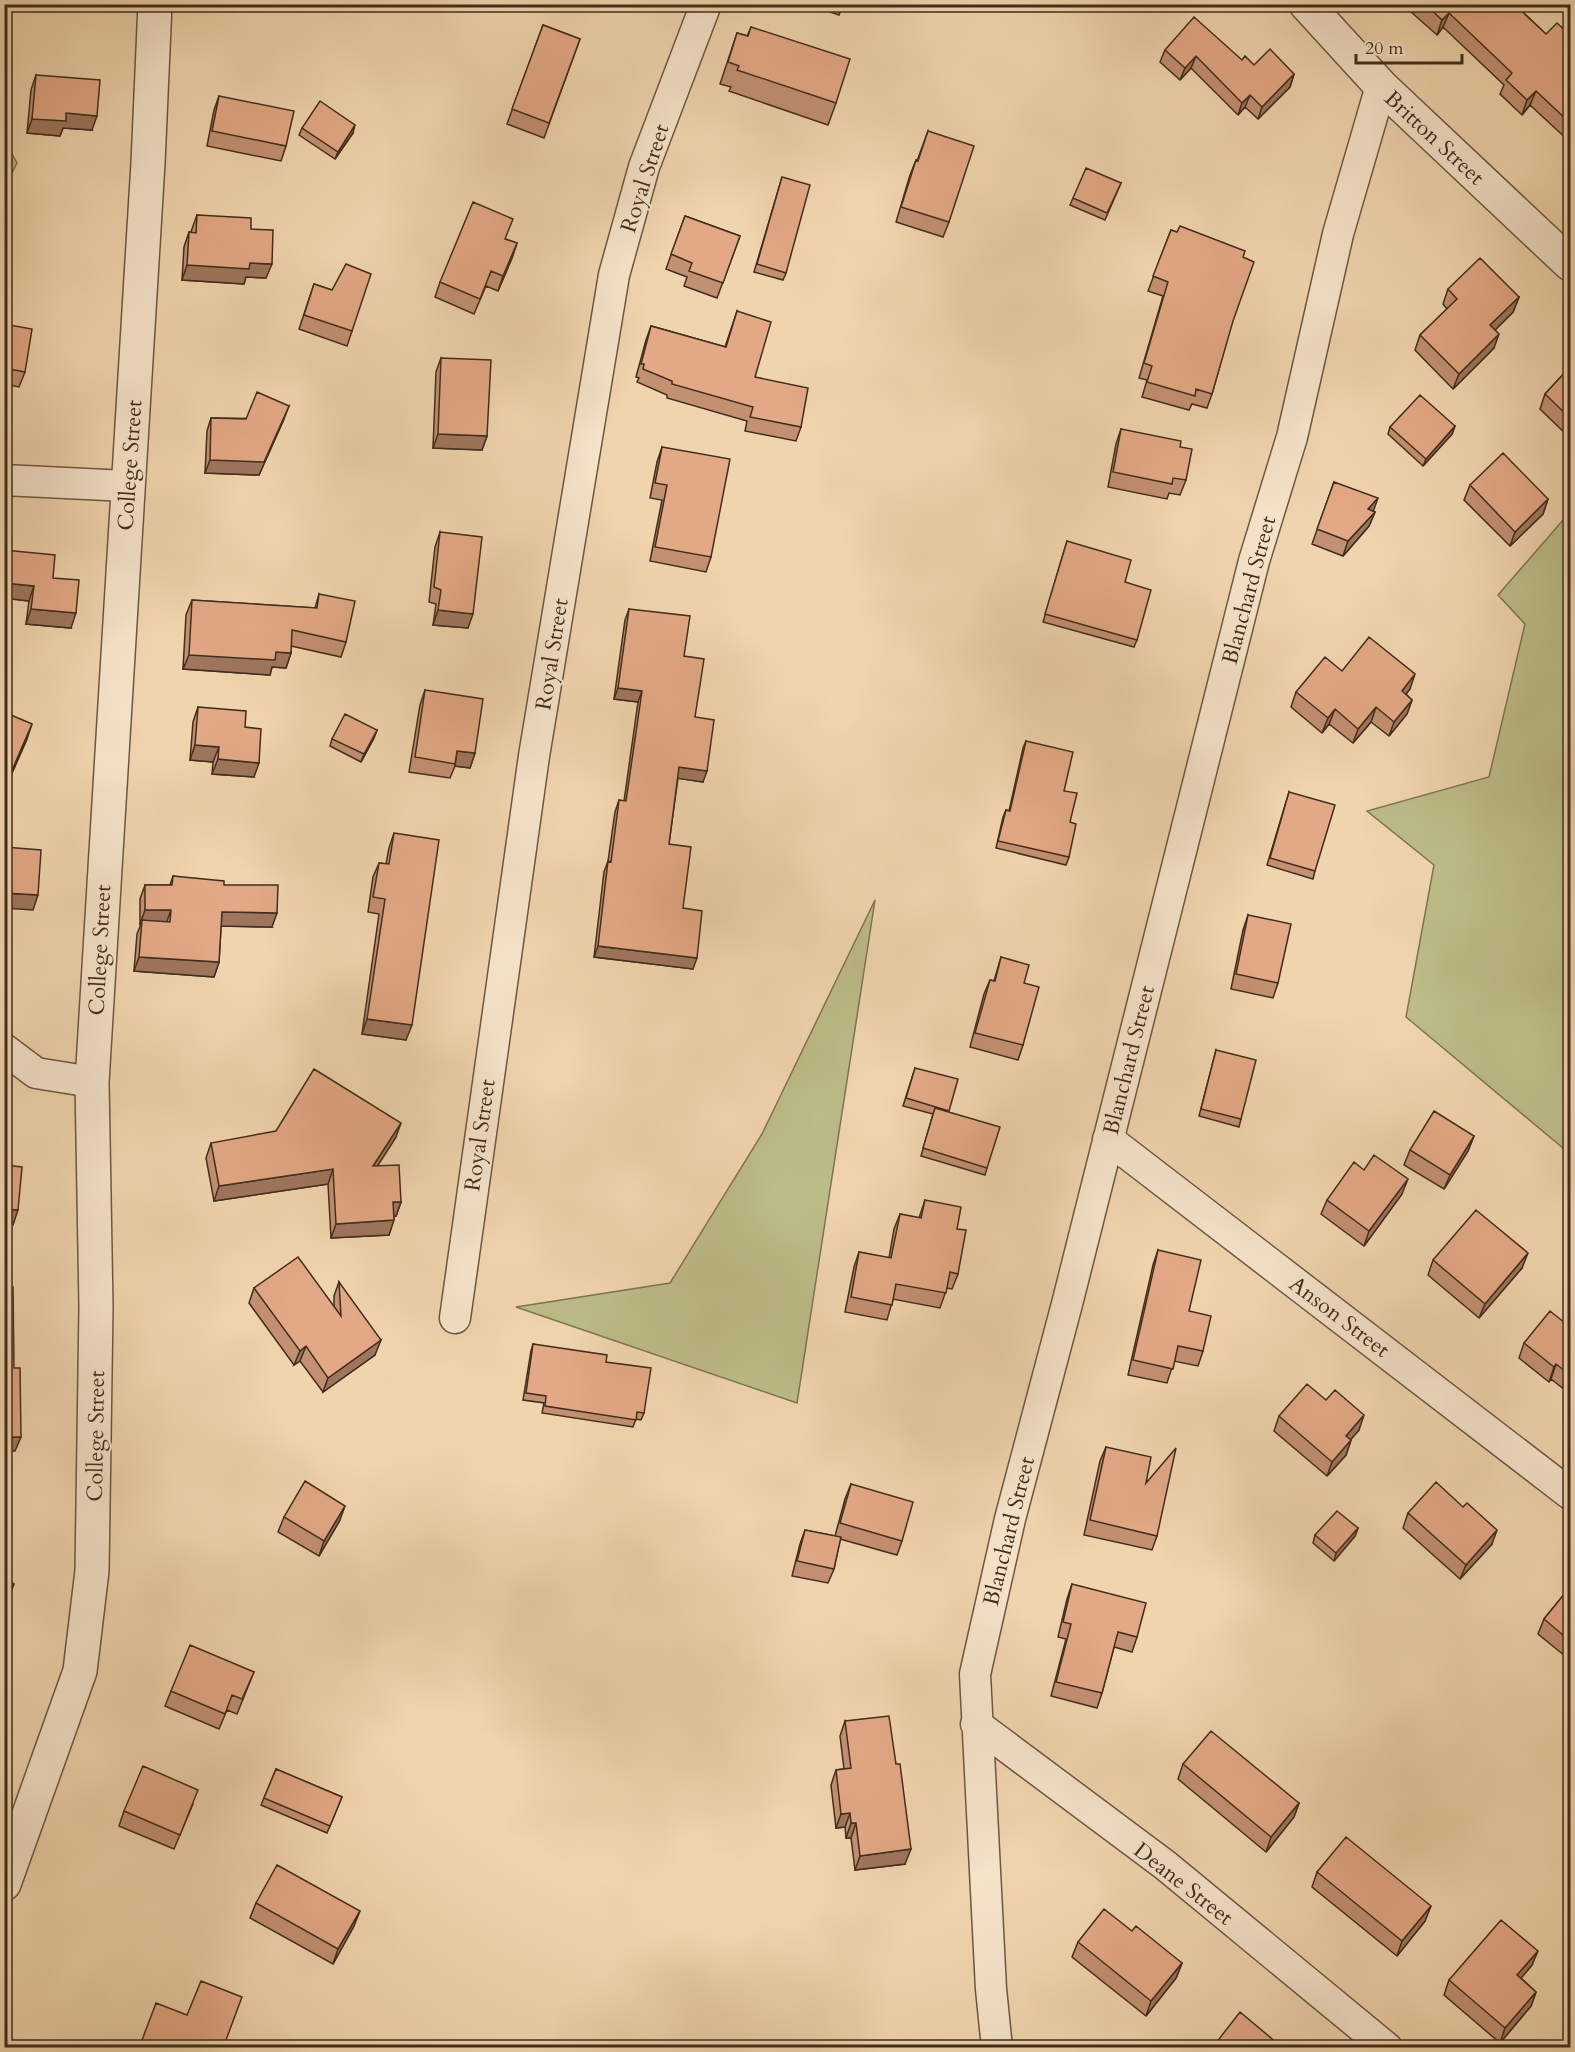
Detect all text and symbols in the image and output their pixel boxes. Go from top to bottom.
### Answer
scale bar [1356,27,1462,65]
text: 20 m [1365,36,1404,61]
street label: Britton Street [1378,84,1491,192]
street label: Royal Street [613,120,677,237]
street label: College Street [110,399,150,531]
street label: Blanchard Street [1215,513,1283,668]
street label: Royal Street [528,596,576,712]
street label: College Street [82,884,118,1016]
street label: Blanchard Street [1096,982,1162,1138]
street label: Royal Street [457,1077,503,1193]
street label: Anson Street [1283,1269,1396,1365]
street label: College Street [80,1370,112,1502]
street label: Blanchard Street [976,1453,1042,1609]
street label: Deane Street [1127,1835,1239,1932]

